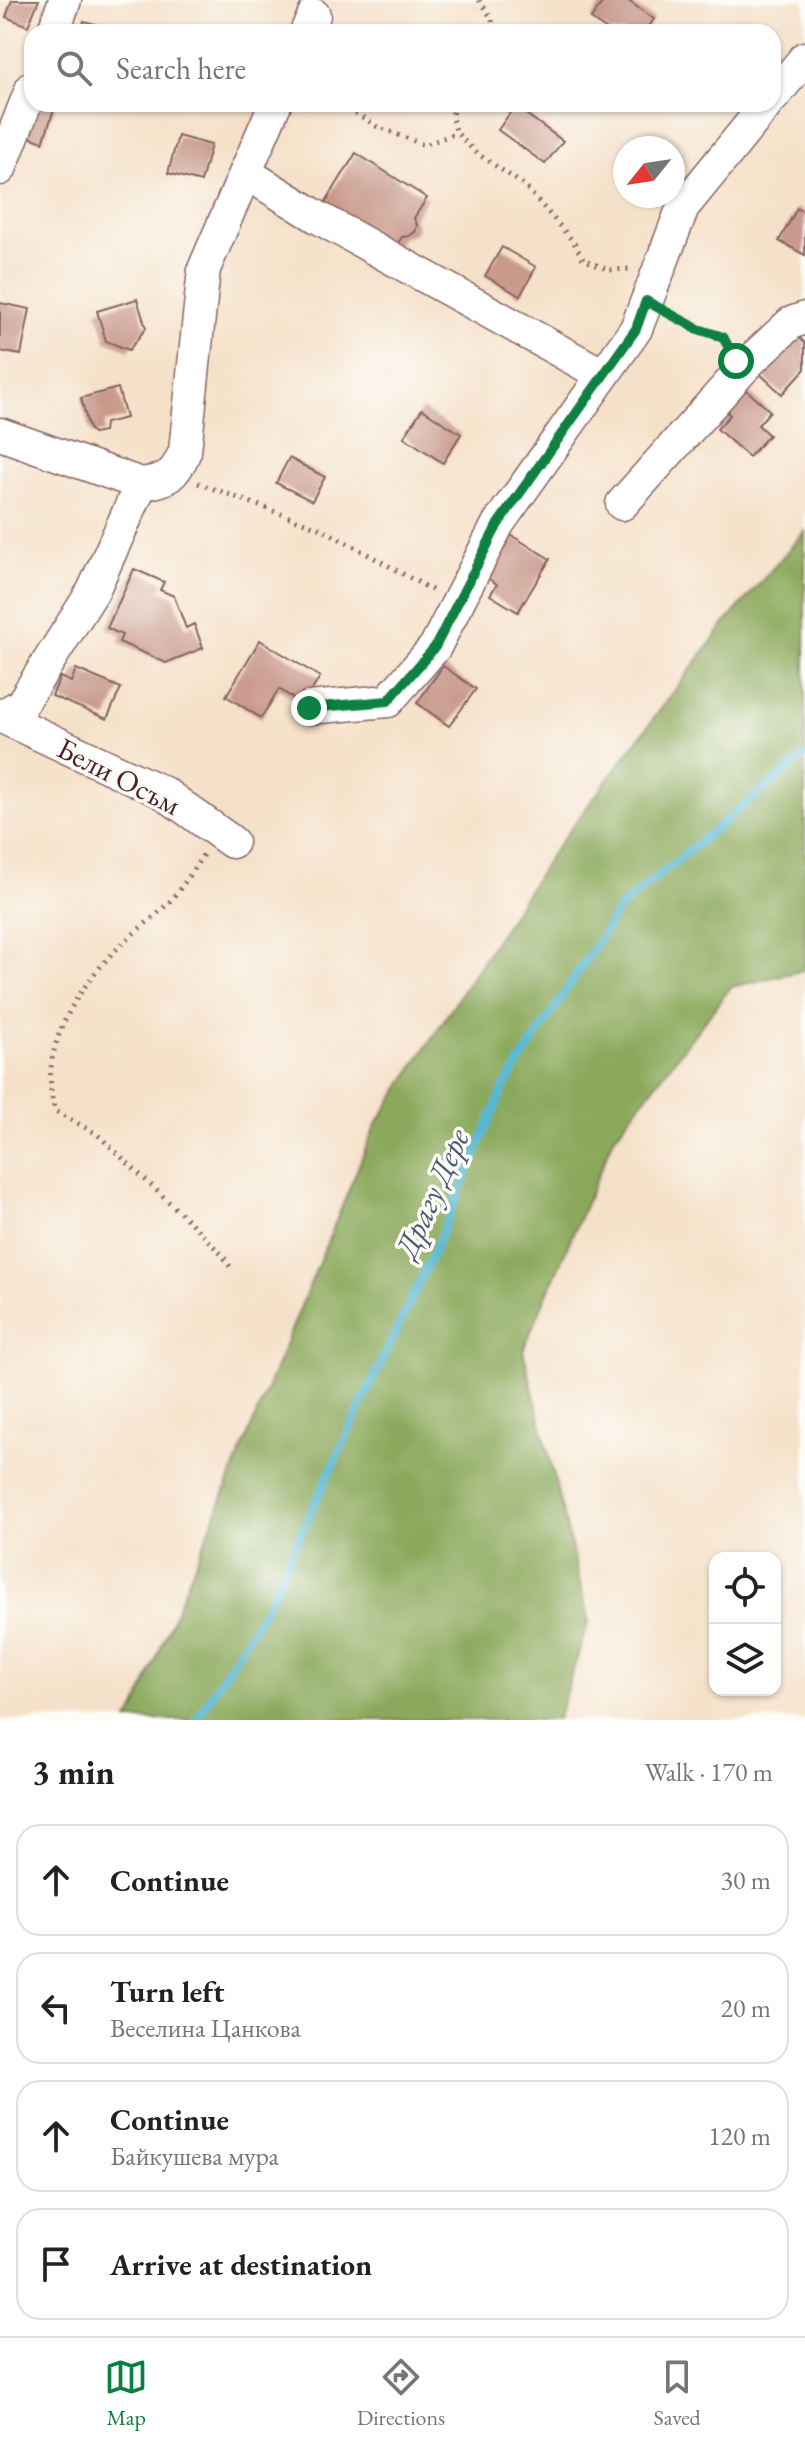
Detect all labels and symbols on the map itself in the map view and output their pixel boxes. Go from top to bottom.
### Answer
north arrow [613,136,685,208]
route start [718,343,754,379]
route end [291,690,327,726]
street label: Бели Осъм [51,728,188,824]
water label: Драгу Дере [384,1121,479,1267]

